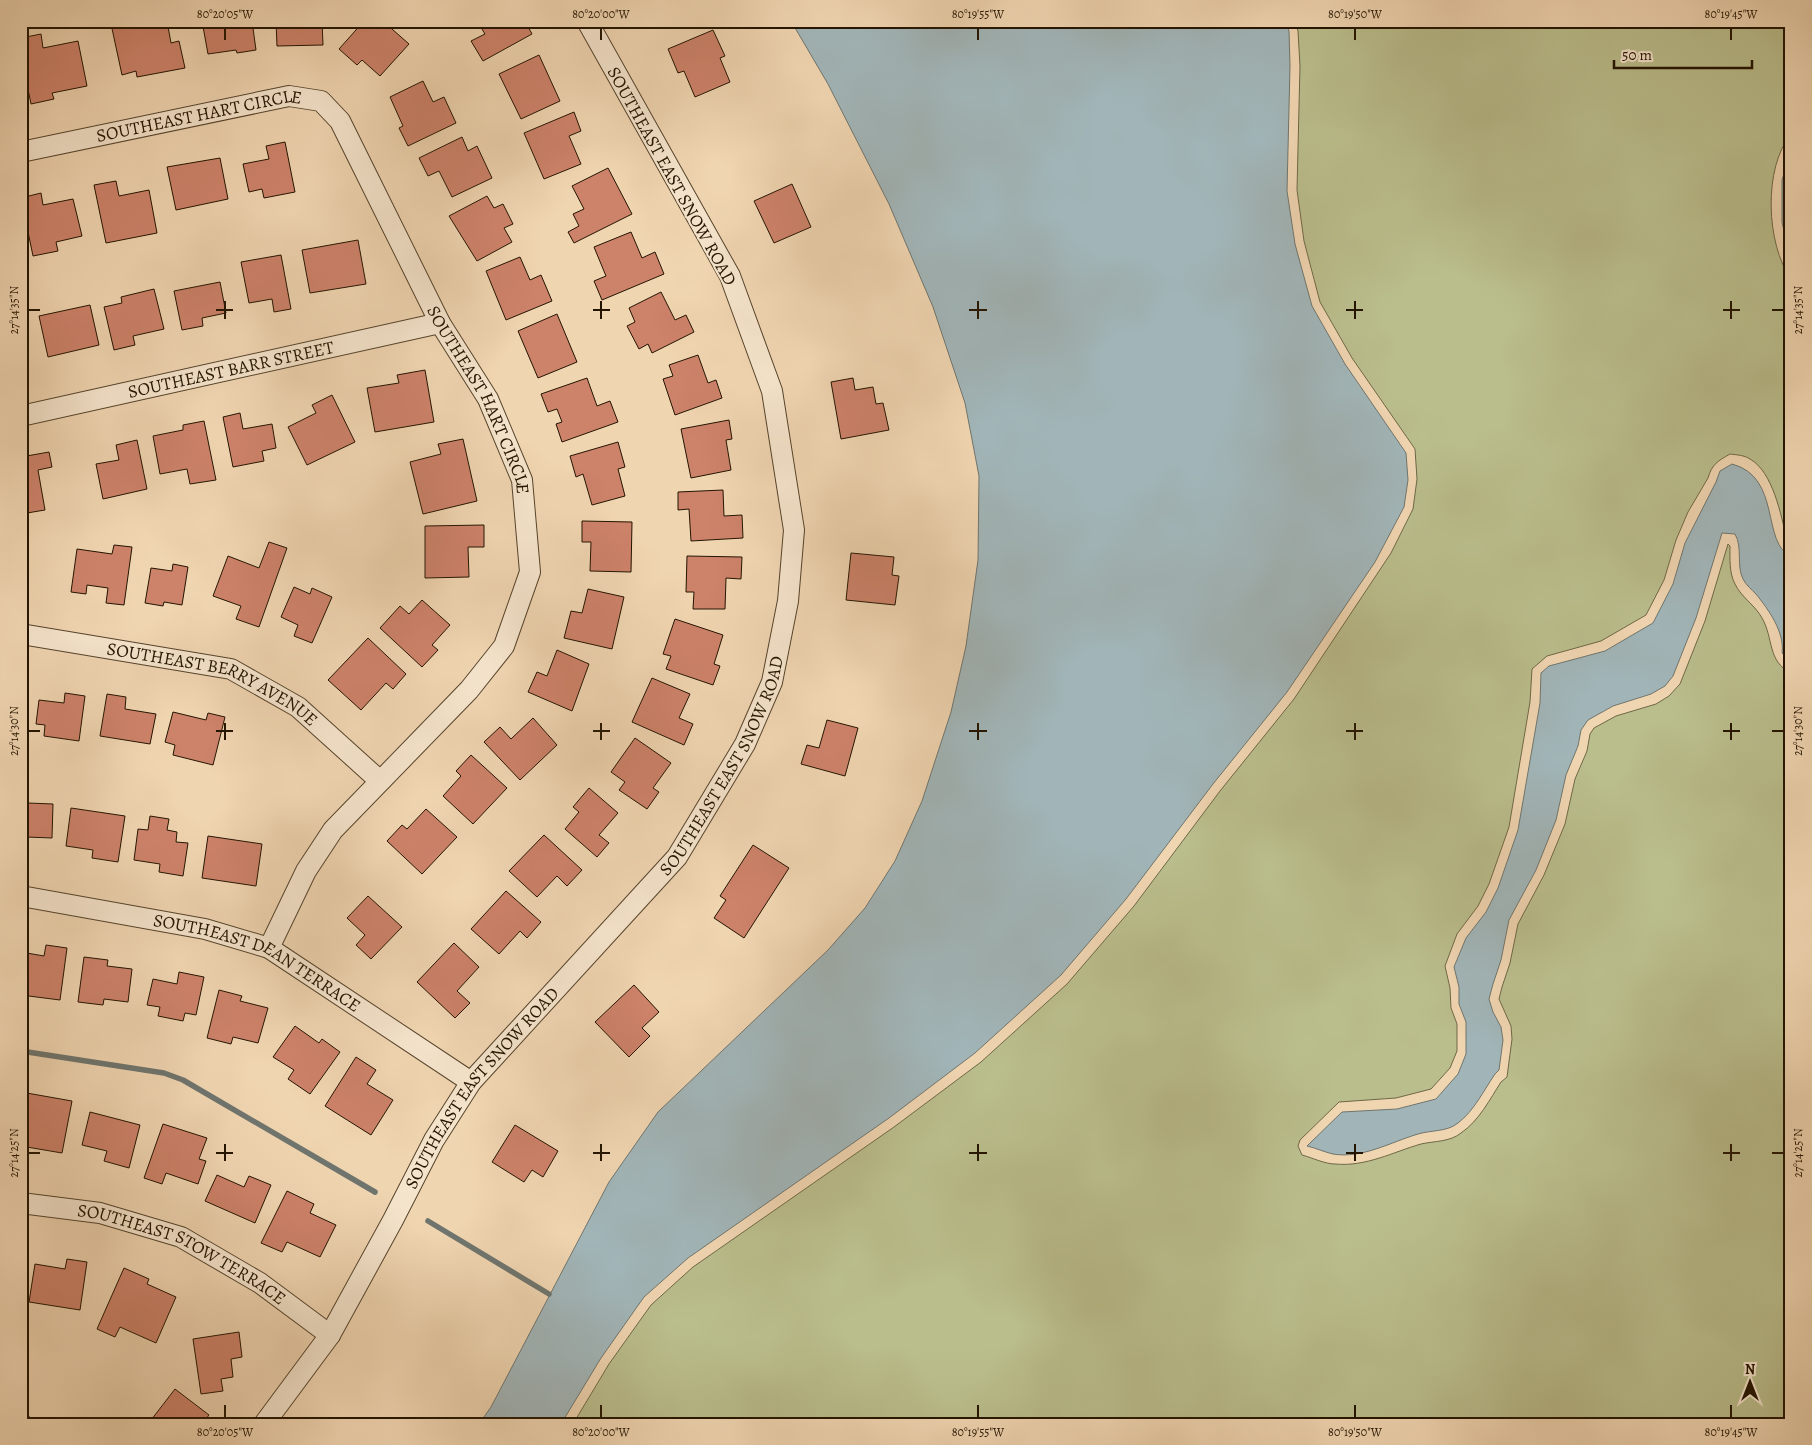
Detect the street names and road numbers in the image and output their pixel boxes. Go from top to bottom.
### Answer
street label: SOUTHEAST EAST SNOW ROAD [602,62,742,290]
street label: SOUTHEAST HART CIRCLE [94,84,304,148]
street label: SOUTHEAST HART CIRCLE [421,302,535,495]
street label: SOUTHEAST BARR STREET [126,335,336,404]
street label: SOUTHEAST BERRY AVENUE [105,636,323,731]
street label: SOUTHEAST EAST SNOW ROAD [654,654,789,881]
street label: SOUTHEAST DEAN TERRACE [151,908,365,1018]
street label: SOUTHEAST EAST SNOW ROAD [399,982,564,1193]
street label: SOUTHEAST STOW TERRACE [76,1198,291,1310]

